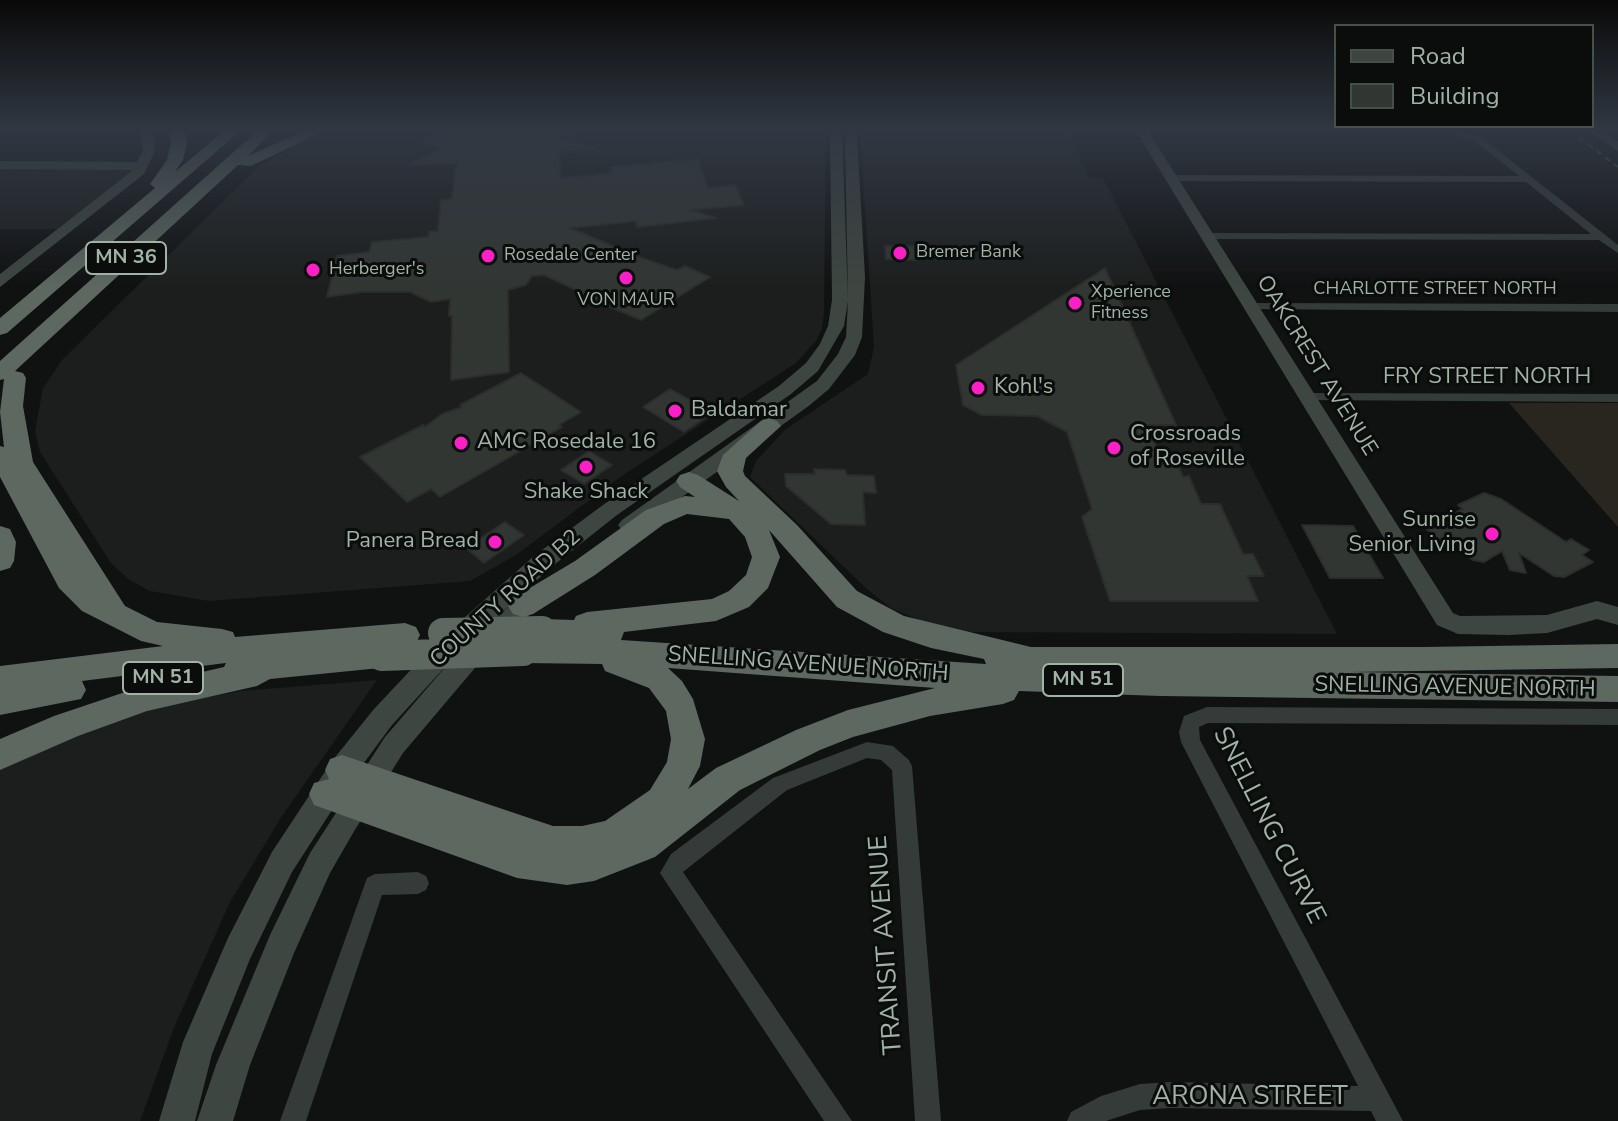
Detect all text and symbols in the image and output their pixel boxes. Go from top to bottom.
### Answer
legend [1334,24,1594,128]
text: Road [1410,40,1466,72]
text: Building [1410,80,1500,112]
road number: MN 36 [86,242,166,274]
place label: Bremer Bank [916,242,1021,264]
marker: Bremer Bank [891,244,909,262]
place label: Rosedale Center [504,245,637,267]
marker: Rosedale Center [479,247,497,265]
place label: Herberger's [329,259,424,281]
marker: Herberger's [304,261,322,279]
marker: VON MAUR [617,269,635,287]
street label: OAKCREST AVENUE [1250,271,1382,461]
street label: CHARLOTTE STREET NORTH [1313,279,1557,301]
place label: Xperience Fitness [1091,282,1171,324]
place label: VON MAUR [577,290,675,312]
marker: Xperience Fitness [1066,294,1084,312]
street label: FRY STREET NORTH [1383,365,1591,391]
place label: Kohl's [994,375,1053,401]
marker: Kohl's [969,379,987,397]
place label: Baldamar [691,398,787,424]
marker: Baldamar [666,402,684,420]
place label: Crossroads of Roseville [1130,422,1245,474]
place label: AMC Rosedale 16 [477,430,656,456]
marker: AMC Rosedale 16 [452,434,470,452]
marker: Crossroads of Roseville [1105,439,1123,457]
marker: Shake Shack [577,458,595,476]
place label: Shake Shack [524,480,648,506]
place label: Sunrise Senior Living [1349,508,1476,560]
street label: COUNTY ROAD B2 [425,525,587,673]
marker: Sunrise Senior Living [1483,525,1501,543]
place label: Panera Bread [346,529,479,555]
marker: Panera Bread [486,533,504,551]
street label: SNELLING AVENUE NORTH [667,642,949,688]
road number: MN 51 [123,662,203,694]
road number: MN 51 [1043,664,1123,696]
street label: SNELLING AVENUE NORTH [1314,672,1596,704]
street label: SNELLING CURVE [1205,722,1331,930]
street label: TRANSIT AVENUE [864,834,910,1056]
street label: ARONA STREET [1152,1082,1348,1114]

